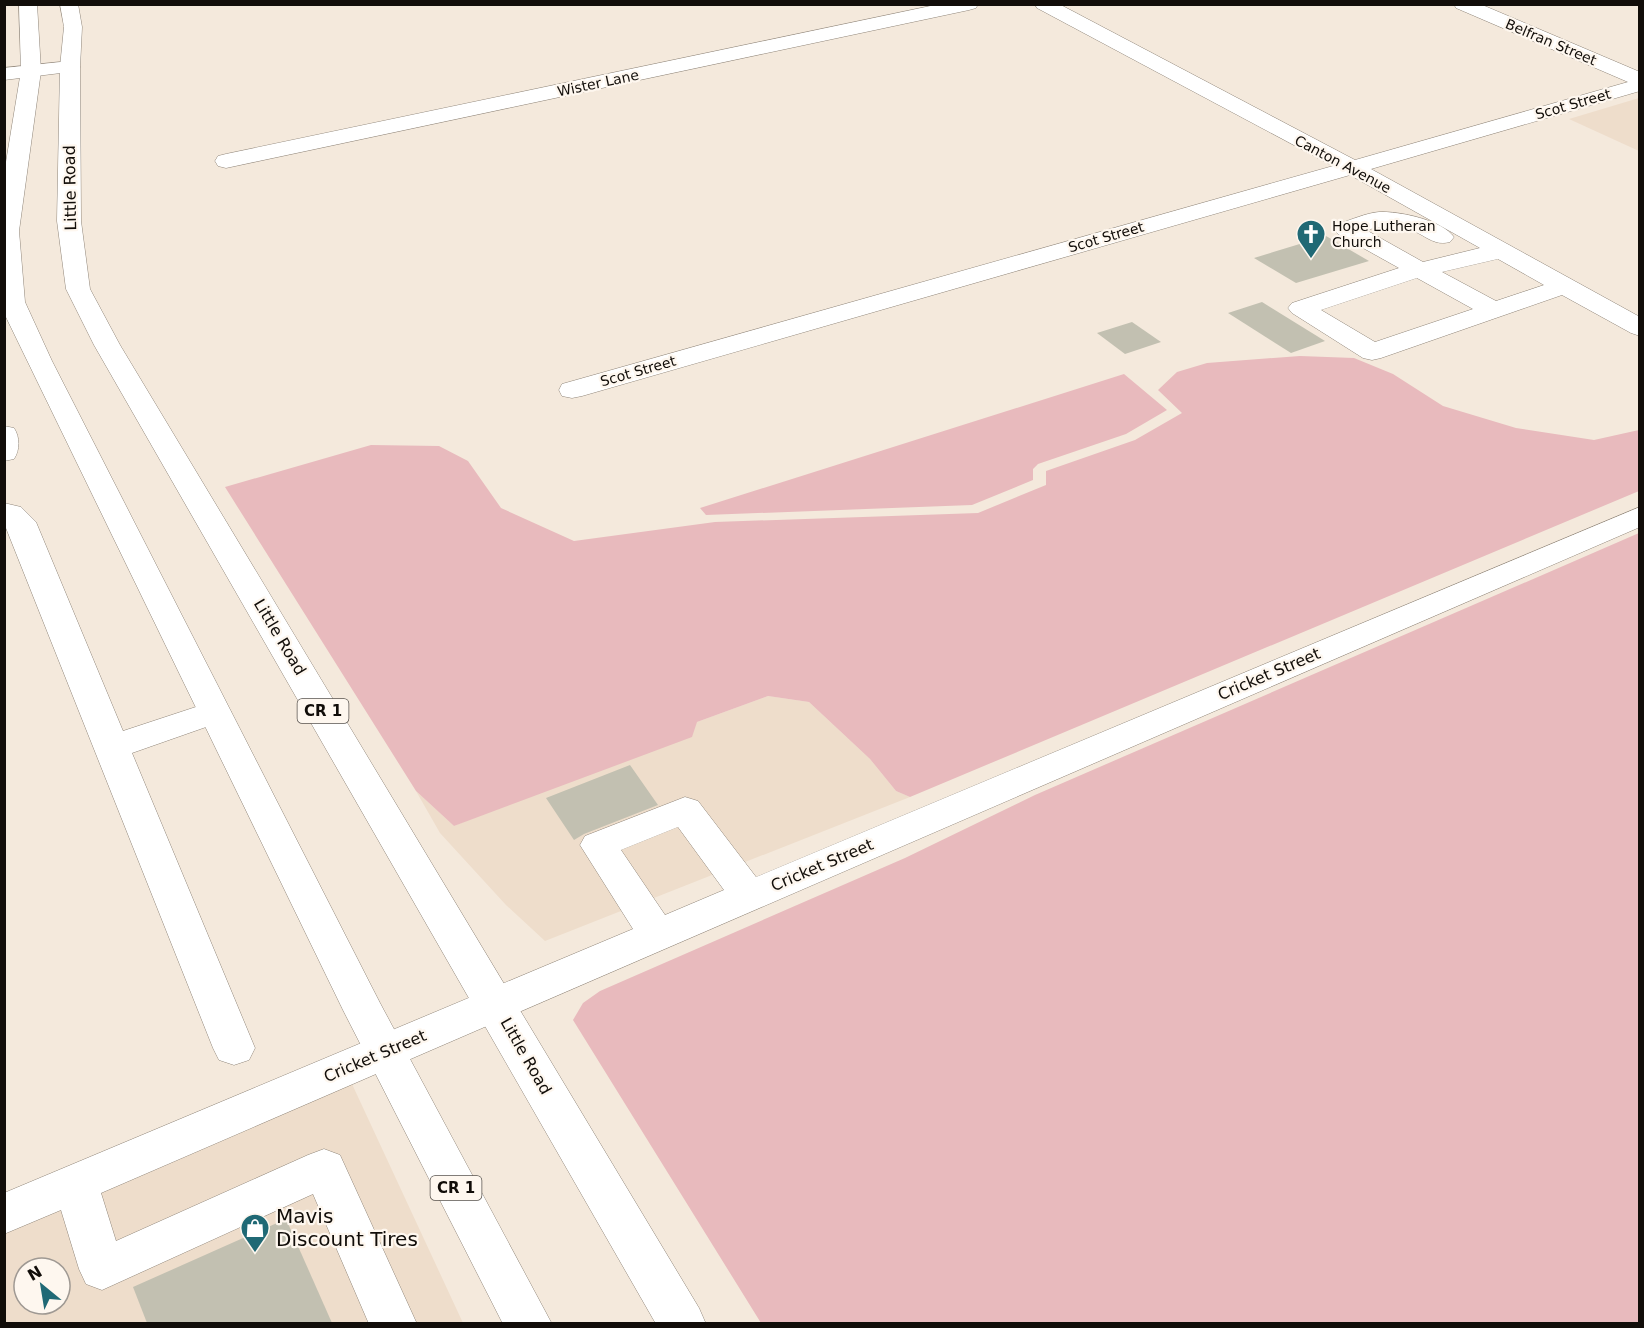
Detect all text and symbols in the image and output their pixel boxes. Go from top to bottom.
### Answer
street label: Belfran Street [1503,16,1599,69]
street label: Wister Lane [556,67,640,99]
street label: Scot Street [1533,85,1613,122]
street label: Canton Avenue [1292,132,1394,196]
street label: Little Road [60,145,80,231]
street label: Scot Street [1066,218,1146,255]
church icon: Hope Lutheran Church [1295,218,1327,260]
place label: Hope Lutheran Church [1332,218,1436,250]
street label: Scot Street [598,352,678,389]
street label: Little Road [250,595,310,679]
street label: Cricket Street [1215,644,1323,704]
road number: CR 1 [298,699,348,723]
street label: Cricket Street [768,835,876,895]
street label: Little Road [496,1014,556,1098]
street label: Cricket Street [321,1026,429,1086]
road number: CR 1 [430,1176,482,1200]
place label: Mavis Discount Tires [276,1204,418,1251]
shop icon: Mavis Discount Tires [239,1212,271,1254]
north arrow [12,1256,72,1316]
text: N [24,1262,45,1285]

